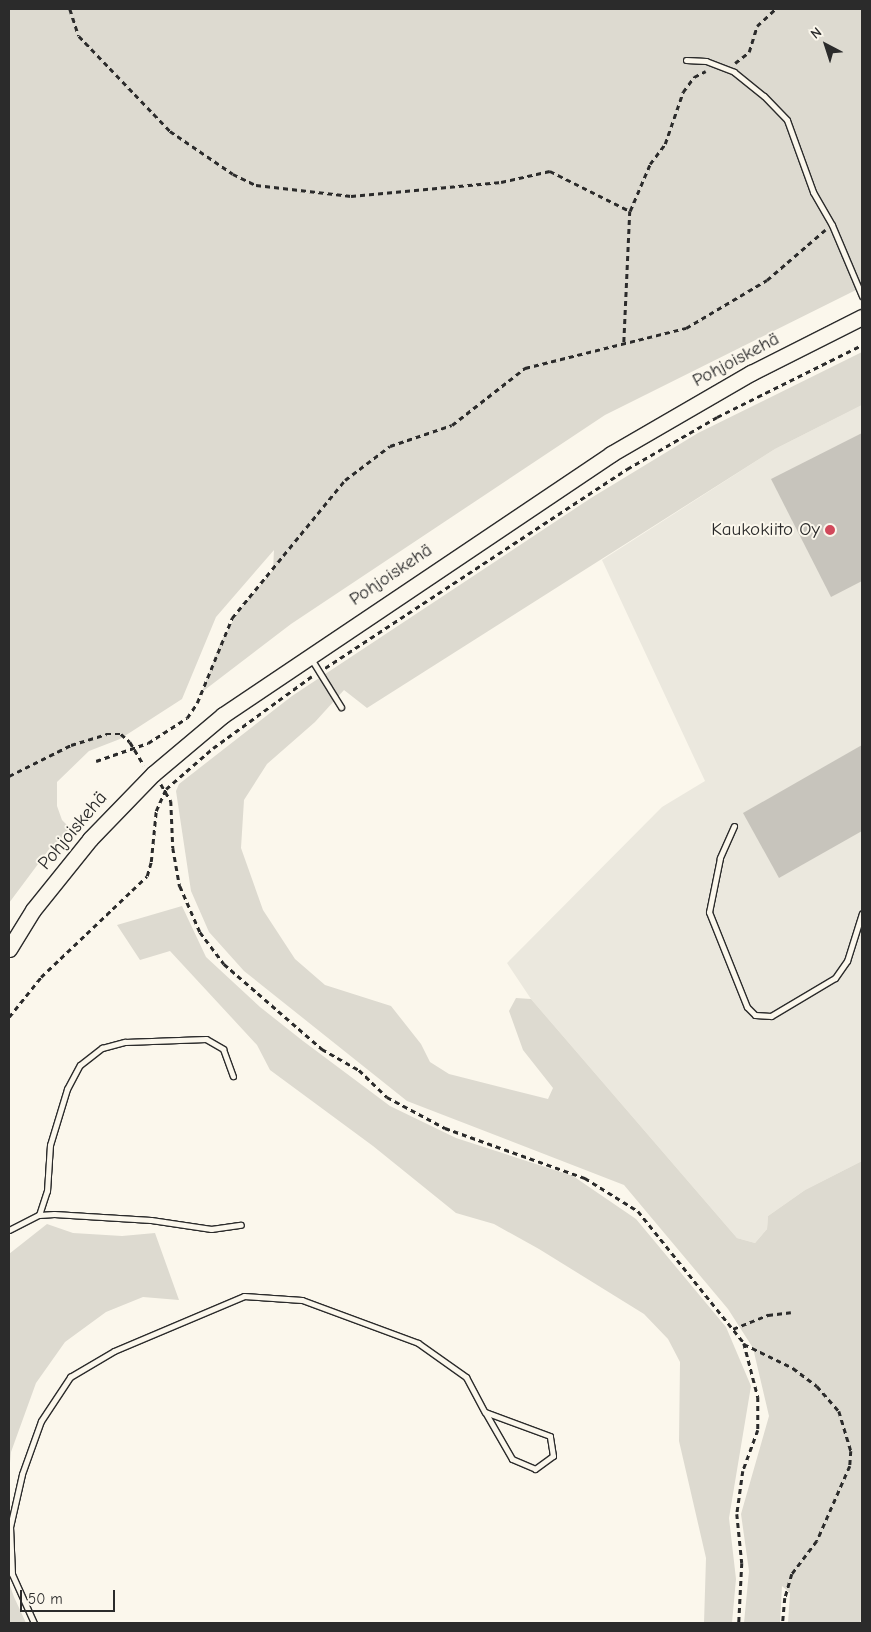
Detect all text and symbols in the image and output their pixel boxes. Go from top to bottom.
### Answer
north arrow [801,20,851,70]
text: N [807,24,825,43]
street label: Pohjoiskehä [689,328,783,392]
place label: Kaukokiito Oy [711,519,820,541]
marker: Kaukokiito Oy [824,524,836,536]
street label: Pohjoiskehä [345,539,437,611]
street label: Pohjoiskehä [34,787,112,875]
scale bar [22,1580,118,1612]
text: 50 m [28,1590,63,1608]

